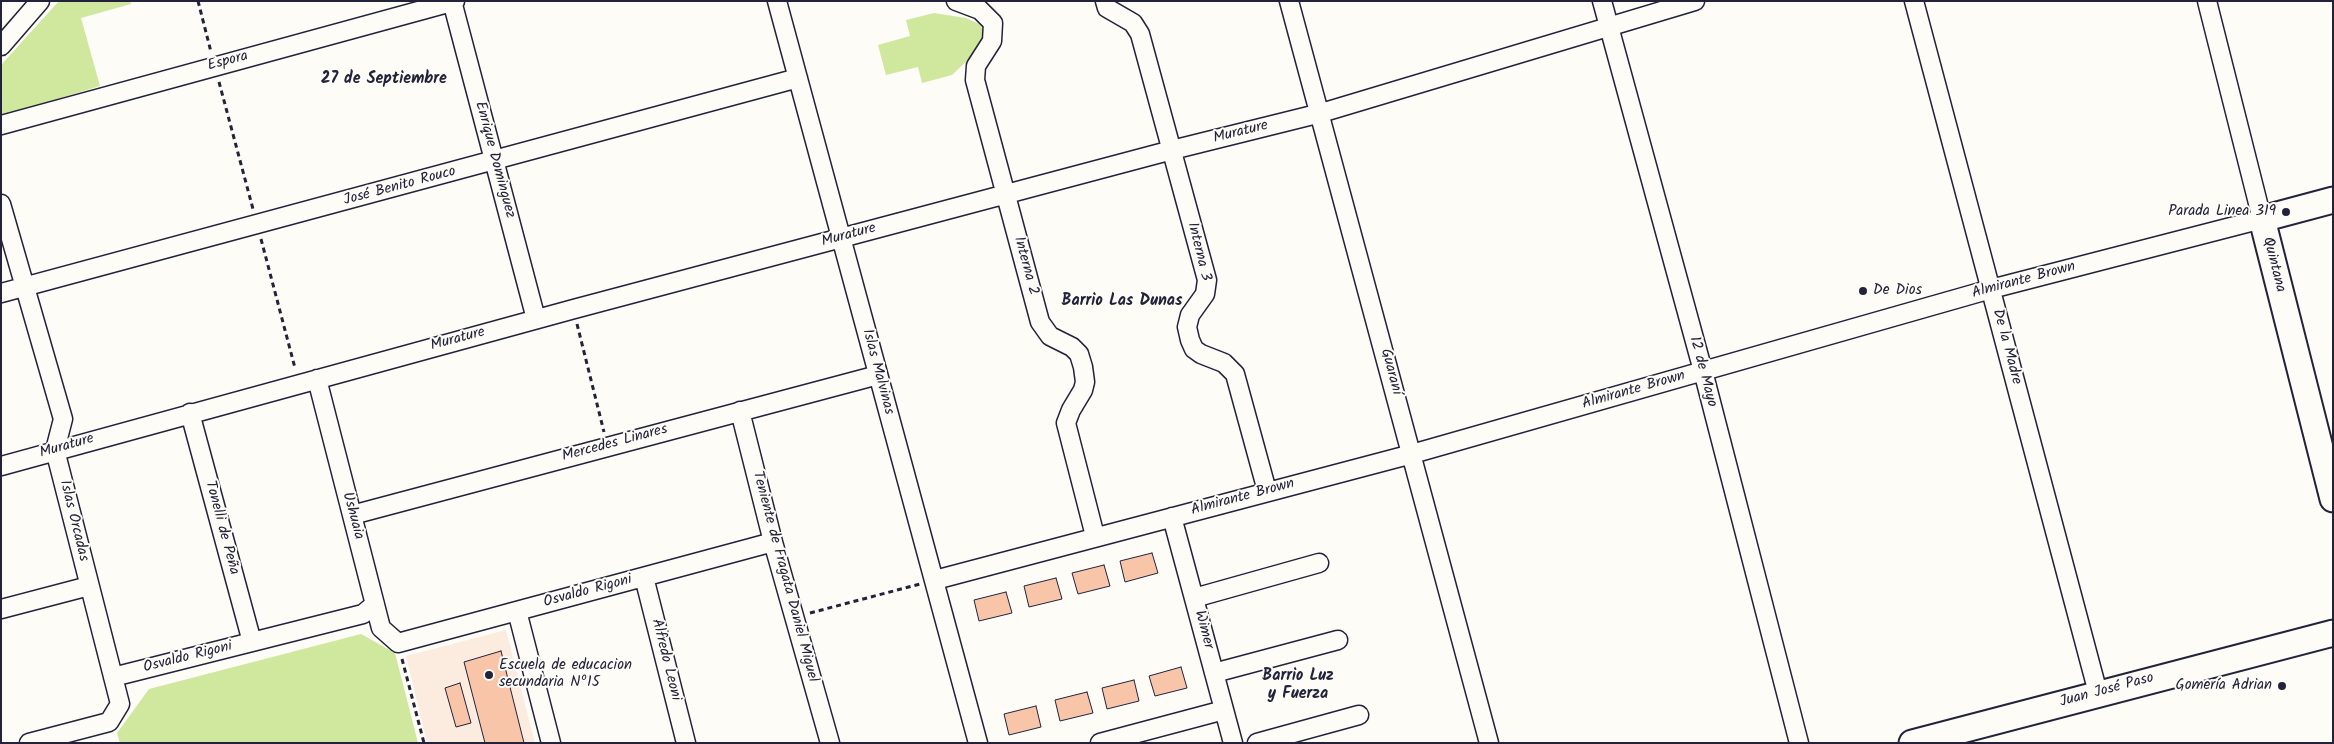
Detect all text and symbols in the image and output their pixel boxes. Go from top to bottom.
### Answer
street label: Espora [206,48,250,76]
district label: 27 de Septiembre [321,70,447,90]
street label: Enrique Dominguez [470,100,518,220]
street label: Murature [1212,118,1270,148]
street label: José Benito Rouco [342,163,458,211]
place label: Parada Linea 319 [2168,203,2276,221]
marker: Parada Linea 319 [2280,206,2292,218]
street label: Murature [820,220,878,252]
street label: Interna 3 [1182,221,1214,283]
street label: Interna 2 [1009,235,1041,297]
street label: Quintana [2257,236,2289,294]
street label: Almirante Brown [1970,259,2078,303]
place label: De Dios [1873,282,1922,300]
marker: De Dios [1857,285,1869,297]
district label: Barrio Las Dunas [1062,292,1182,312]
street label: De la Madre [1987,307,2025,387]
street label: Murature [429,324,487,356]
street label: Islas Malvinas [857,327,897,417]
street label: 12 de Mayo [1684,335,1720,409]
street label: Guaraní [1375,347,1405,397]
street label: Almirante Brown [1580,368,1688,414]
street label: Mercedes Linares [560,421,670,467]
street label: Murature [38,431,96,463]
street label: Teniente de Fragata Daniel Miguel [747,470,821,684]
street label: Almirante Brown [1189,476,1297,520]
street label: Islas Orcadas [54,479,92,563]
street label: Tonelli de Peña [200,479,242,577]
street label: Ushuaia [337,490,367,542]
street label: Osvaldo Rigoni [542,572,634,612]
street label: Wimer [1189,609,1217,651]
street label: Alfredo Leoni [646,617,684,703]
street label: Osvaldo Rigoni [142,638,234,678]
place label: Escuela de educacion secundaria Nº15 [499,657,632,692]
district label: Barrio Luz y Fuerza [1262,667,1334,705]
marker: Escuela de educacion secundaria Nº15 [483,669,495,681]
street label: Juan José Paso [2058,670,2156,712]
place label: Gomería Adrian [2176,677,2272,695]
marker: Gomería Adrian [2276,680,2288,692]

